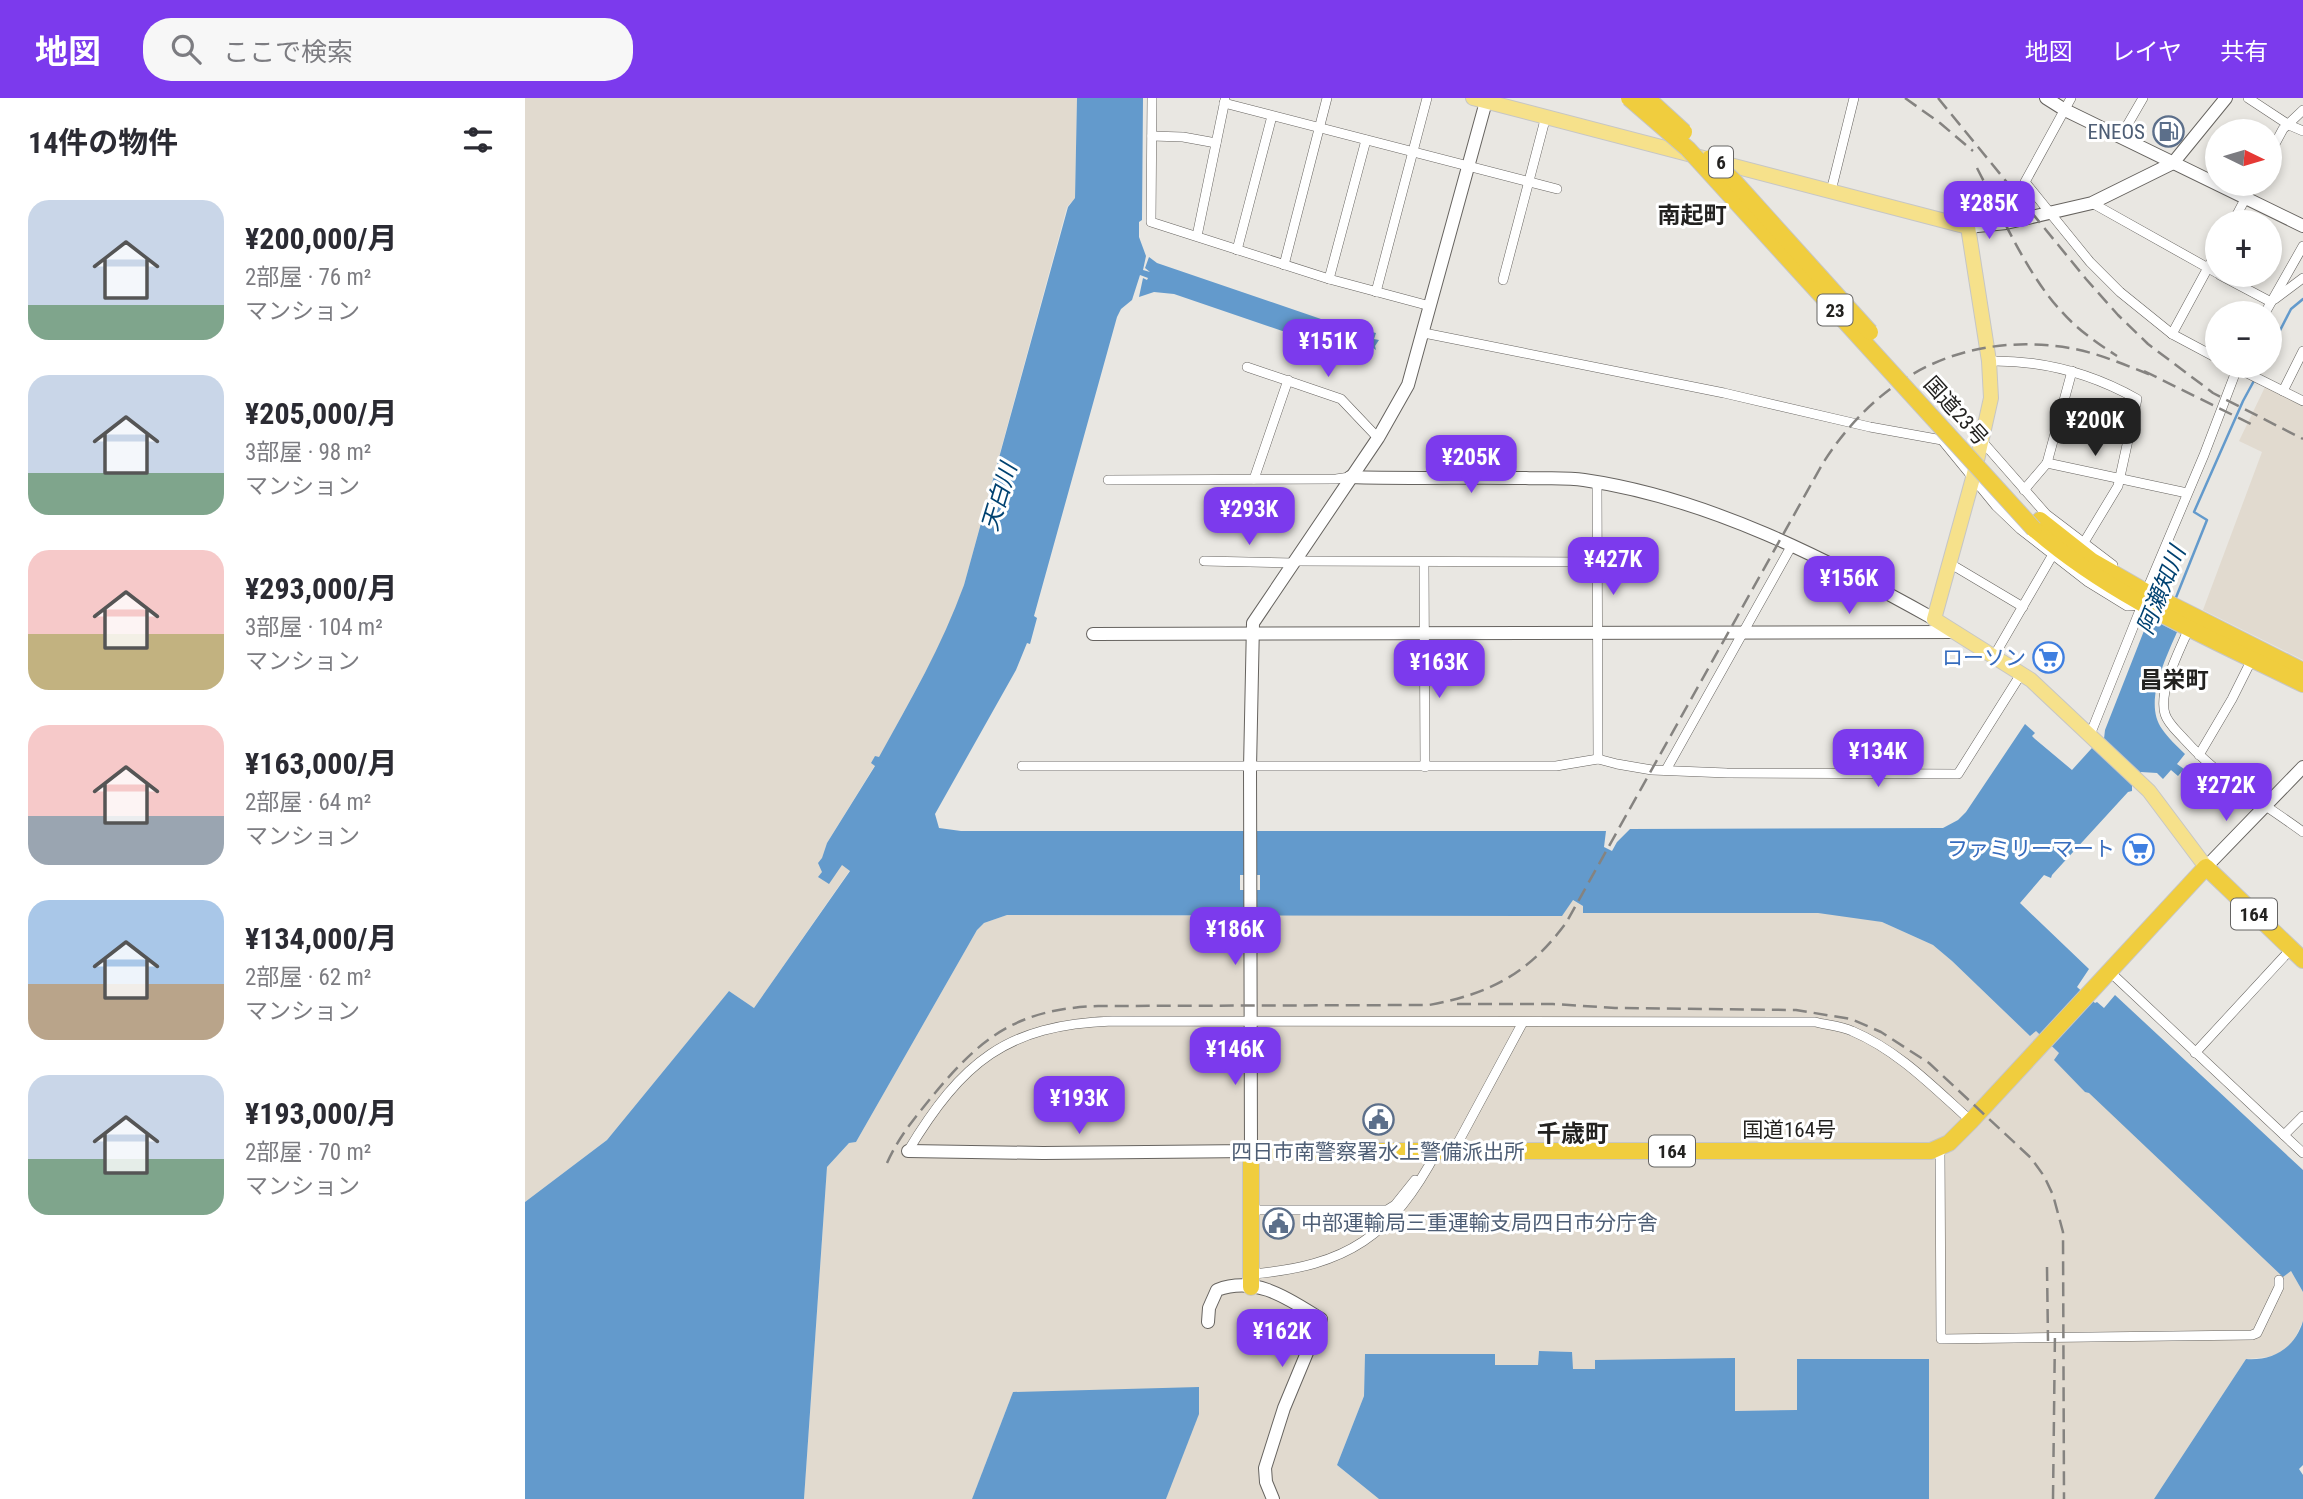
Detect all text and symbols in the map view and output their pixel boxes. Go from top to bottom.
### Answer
search box [143,18,633,81]
icon: search [167,30,205,68]
text: 地図 [35,32,101,71]
text: ここで検索 [223,37,353,67]
text: 地図 [2025,38,2073,66]
text: レイヤ [2111,38,2182,66]
text: 共有 [2220,38,2268,66]
fuel station icon: ENEOS [2151,115,2185,149]
north arrow [2205,119,2282,196]
map controls [2205,119,2282,378]
place label: ENEOS [2088,120,2145,144]
icon: filters [459,121,497,159]
text: 14件の物件 [28,125,178,160]
road number: 6 [1709,146,1733,178]
pin: ¥285K [1940,181,2038,241]
text: ¥285K [1960,190,2018,217]
district label: 南起町 [1658,202,1727,229]
button: + [2205,210,2282,287]
text: ¥200,000/月 [245,221,398,256]
icon: home [84,228,168,312]
text: 2部屋 · 76 m² [245,264,371,291]
road number: 23 [1817,294,1853,326]
text: マンション [245,298,360,325]
button: − [2205,301,2282,378]
pin: ¥151K [1279,320,1377,379]
text: ¥151K [1299,328,1357,355]
street label: 国道23号 [1919,372,1993,450]
text: ¥205,000/月 [245,396,398,431]
pin: ¥200K [2046,398,2144,458]
icon: home [84,403,168,487]
text: ¥200K [2066,407,2124,434]
pin: ¥205K [1422,436,1520,495]
text: 3部屋 · 98 m² [245,439,371,466]
text: ¥205K [1442,444,1500,471]
water label: 天白川 [976,457,1023,534]
text: マンション [245,473,360,500]
pin: ¥293K [1200,488,1298,547]
text: ¥293K [1220,496,1278,523]
pin: ¥427K [1564,538,1662,597]
water label: 阿瀬知川 [2132,540,2192,638]
text: ¥427K [1584,546,1642,573]
pin: ¥156K [1800,556,1898,616]
text: ¥156K [1820,565,1878,592]
text: ¥293,000/月 [245,571,398,606]
icon: home [84,578,168,662]
text: 3部屋 · 104 m² [245,614,383,641]
pin: ¥163K [1390,640,1488,700]
supermarket icon: ローソン [2032,641,2066,675]
place label: ローソン [1942,646,2026,670]
text: マンション [245,648,360,675]
text: ¥163K [1410,649,1468,676]
district label: 昌栄町 [2140,667,2209,694]
pin: ¥134K [1829,730,1927,789]
text: ¥134K [1849,738,1907,765]
text: ¥163,000/月 [245,746,398,781]
icon: home [84,753,168,837]
pin: ¥272K [2177,764,2275,823]
text: ¥272K [2197,772,2255,799]
text: 2部屋 · 64 m² [245,789,371,816]
text: マンション [245,823,360,850]
supermarket icon: ファミリーマート [2121,832,2155,866]
place label: ファミリーマート [1947,837,2115,861]
road number: 164 [2231,898,2277,930]
pin: ¥186K [1186,908,1284,967]
text: ¥186K [1206,916,1264,943]
text: ¥134,000/月 [245,921,398,956]
icon: home [84,928,168,1012]
text: 2部屋 · 62 m² [245,964,371,991]
text: マンション [245,998,360,1025]
pin: ¥146K [1186,1028,1284,1087]
text: ¥146K [1206,1036,1264,1063]
pin: ¥193K [1030,1076,1128,1136]
text: ¥193K [1050,1085,1108,1112]
text: ¥193,000/月 [245,1096,398,1131]
icon: home [84,1103,168,1187]
public building icon: 四日市南警察署水上警備派出所 [1361,1103,1395,1137]
street label: 国道164号 [1742,1118,1836,1142]
district label: 千歳町 [1537,1120,1609,1148]
road number: 164 [1649,1135,1695,1166]
text: 2部屋 · 70 m² [245,1139,371,1166]
place label: 四日市南警察署水上警備派出所 [1231,1140,1525,1164]
text: マンション [245,1173,360,1200]
public building icon: 中部運輸局三重運輸支局四日市分庁舎 [1261,1206,1295,1240]
place label: 中部運輸局三重運輸支局四日市分庁舎 [1301,1211,1658,1235]
pin: ¥162K [1233,1310,1331,1369]
text: ¥162K [1253,1318,1311,1345]

